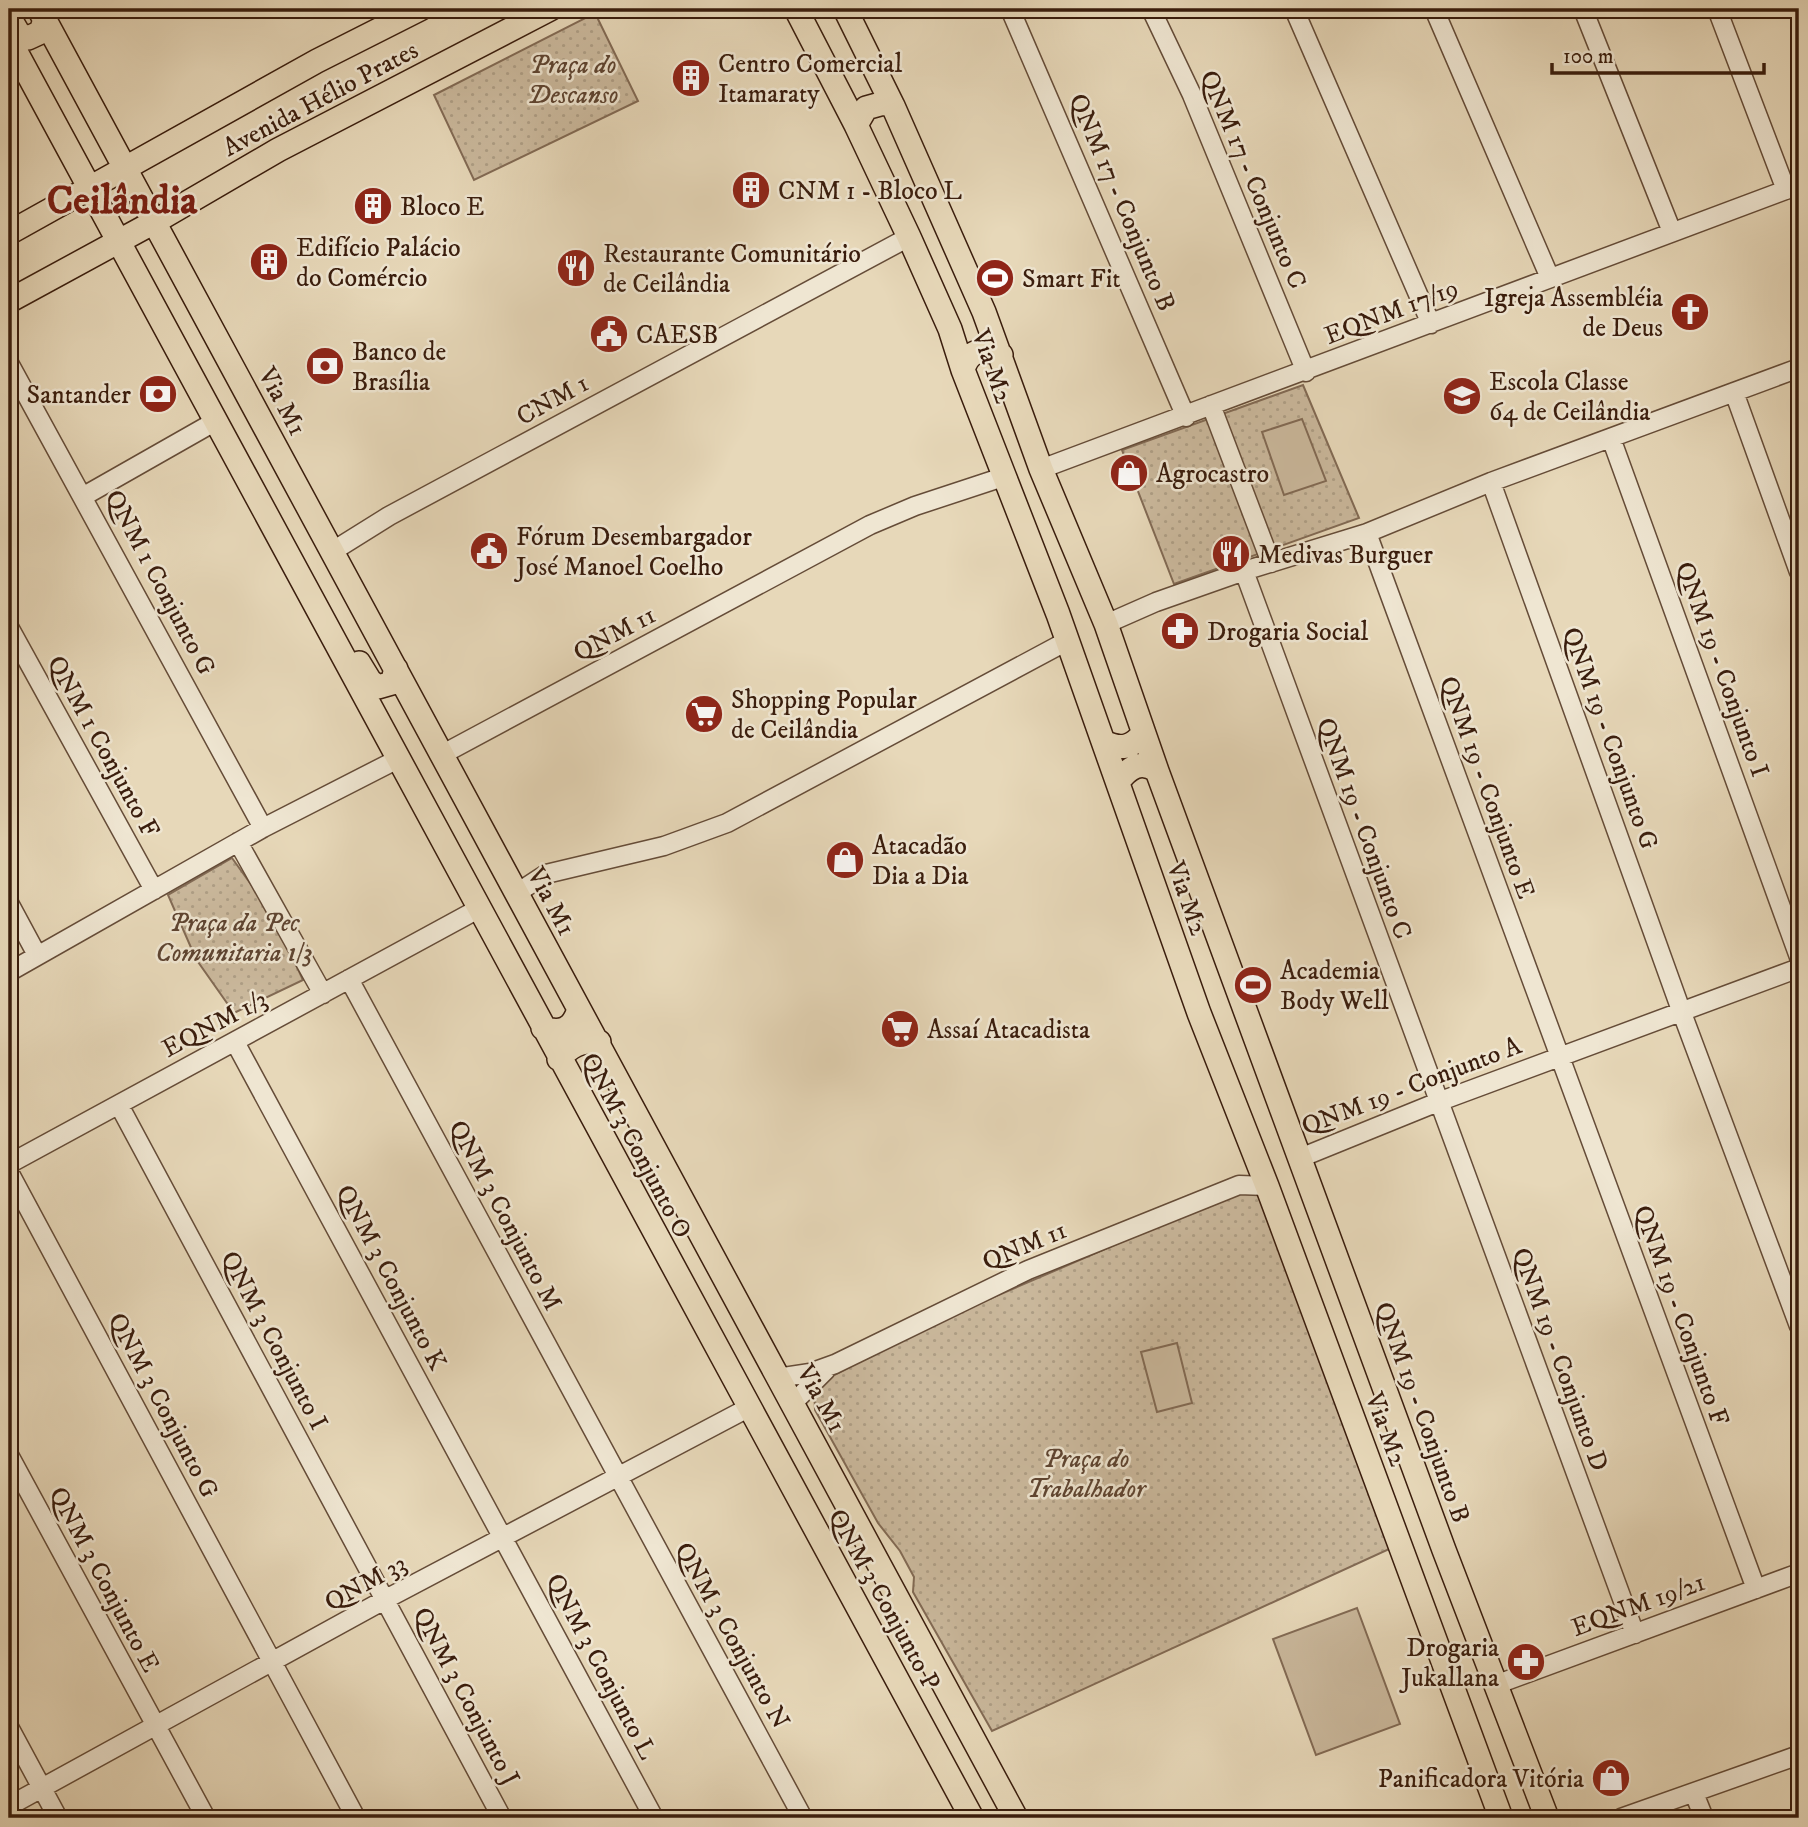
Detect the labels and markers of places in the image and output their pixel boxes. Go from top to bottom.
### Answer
place label: Centro Comercial Itamaraty [718,48,902,111]
building icon: Centro Comercial Itamaraty [670,57,712,99]
building icon: CNM 1 - Bloco L [730,169,772,211]
place label: CNM 1 - Bloco L [778,175,962,208]
building icon: Bloco E [352,185,394,227]
place label: Bloco E [400,191,485,224]
place label: Edifício Palácio do Comércio [296,232,461,295]
place label: Restaurante Comunitário de Ceilândia [603,238,861,301]
building icon: Edifício Palácio do Comércio [248,241,290,283]
restaurant icon: Restaurante Comunitário de Ceilândia [555,247,597,289]
sports icon: Smart Fit [974,257,1016,299]
place label: Smart Fit [1022,263,1121,296]
place label: Igreja Assembléia de Deus [1484,282,1663,345]
church icon: Igreja Assembléia de Deus [1669,291,1711,333]
public building icon: CAESB [588,313,630,355]
place label: CAESB [636,319,718,352]
place label: Banco de Brasília [352,336,446,399]
bank icon: Banco de Brasília [304,345,346,387]
place label: Escola Classe 64 de Ceilândia [1489,366,1650,429]
bank icon: Santander [137,373,179,415]
school or university icon: Escola Classe 64 de Ceilândia [1441,375,1483,417]
place label: Santander [27,379,131,412]
shop icon: Agrocastro [1108,452,1150,494]
place label: Agrocastro [1156,458,1269,491]
place label: Fórum Desembargador José Manoel Coelho [514,521,752,584]
public building icon: Fórum Desembargador José Manoel Coelho [468,530,510,572]
restaurant icon: Medivas Burguer [1210,533,1252,575]
place label: Medivas Burguer [1258,539,1433,572]
pharmacy icon: Drogaria Social [1159,610,1201,652]
place label: Drogaria Social [1207,616,1369,649]
place label: Shopping Popular de Ceilândia [731,684,917,747]
supermarket icon: Shopping Popular de Ceilândia [683,693,725,735]
place label: Atacadão Dia a Dia [872,830,968,893]
shop icon: Atacadão Dia a Dia [824,839,866,881]
place label: Academia Body Well [1280,955,1389,1018]
sports icon: Academia Body Well [1232,964,1274,1006]
supermarket icon: Assaí Atacadista [879,1008,921,1050]
place label: Assaí Atacadista [927,1014,1090,1047]
place label: Drogaria Jukallana [1399,1632,1499,1695]
pharmacy icon: Drogaria Jukallana [1505,1641,1547,1683]
shop icon: Panificadora Vitória [1590,1757,1632,1799]
place label: Panificadora Vitória [1378,1763,1584,1796]

